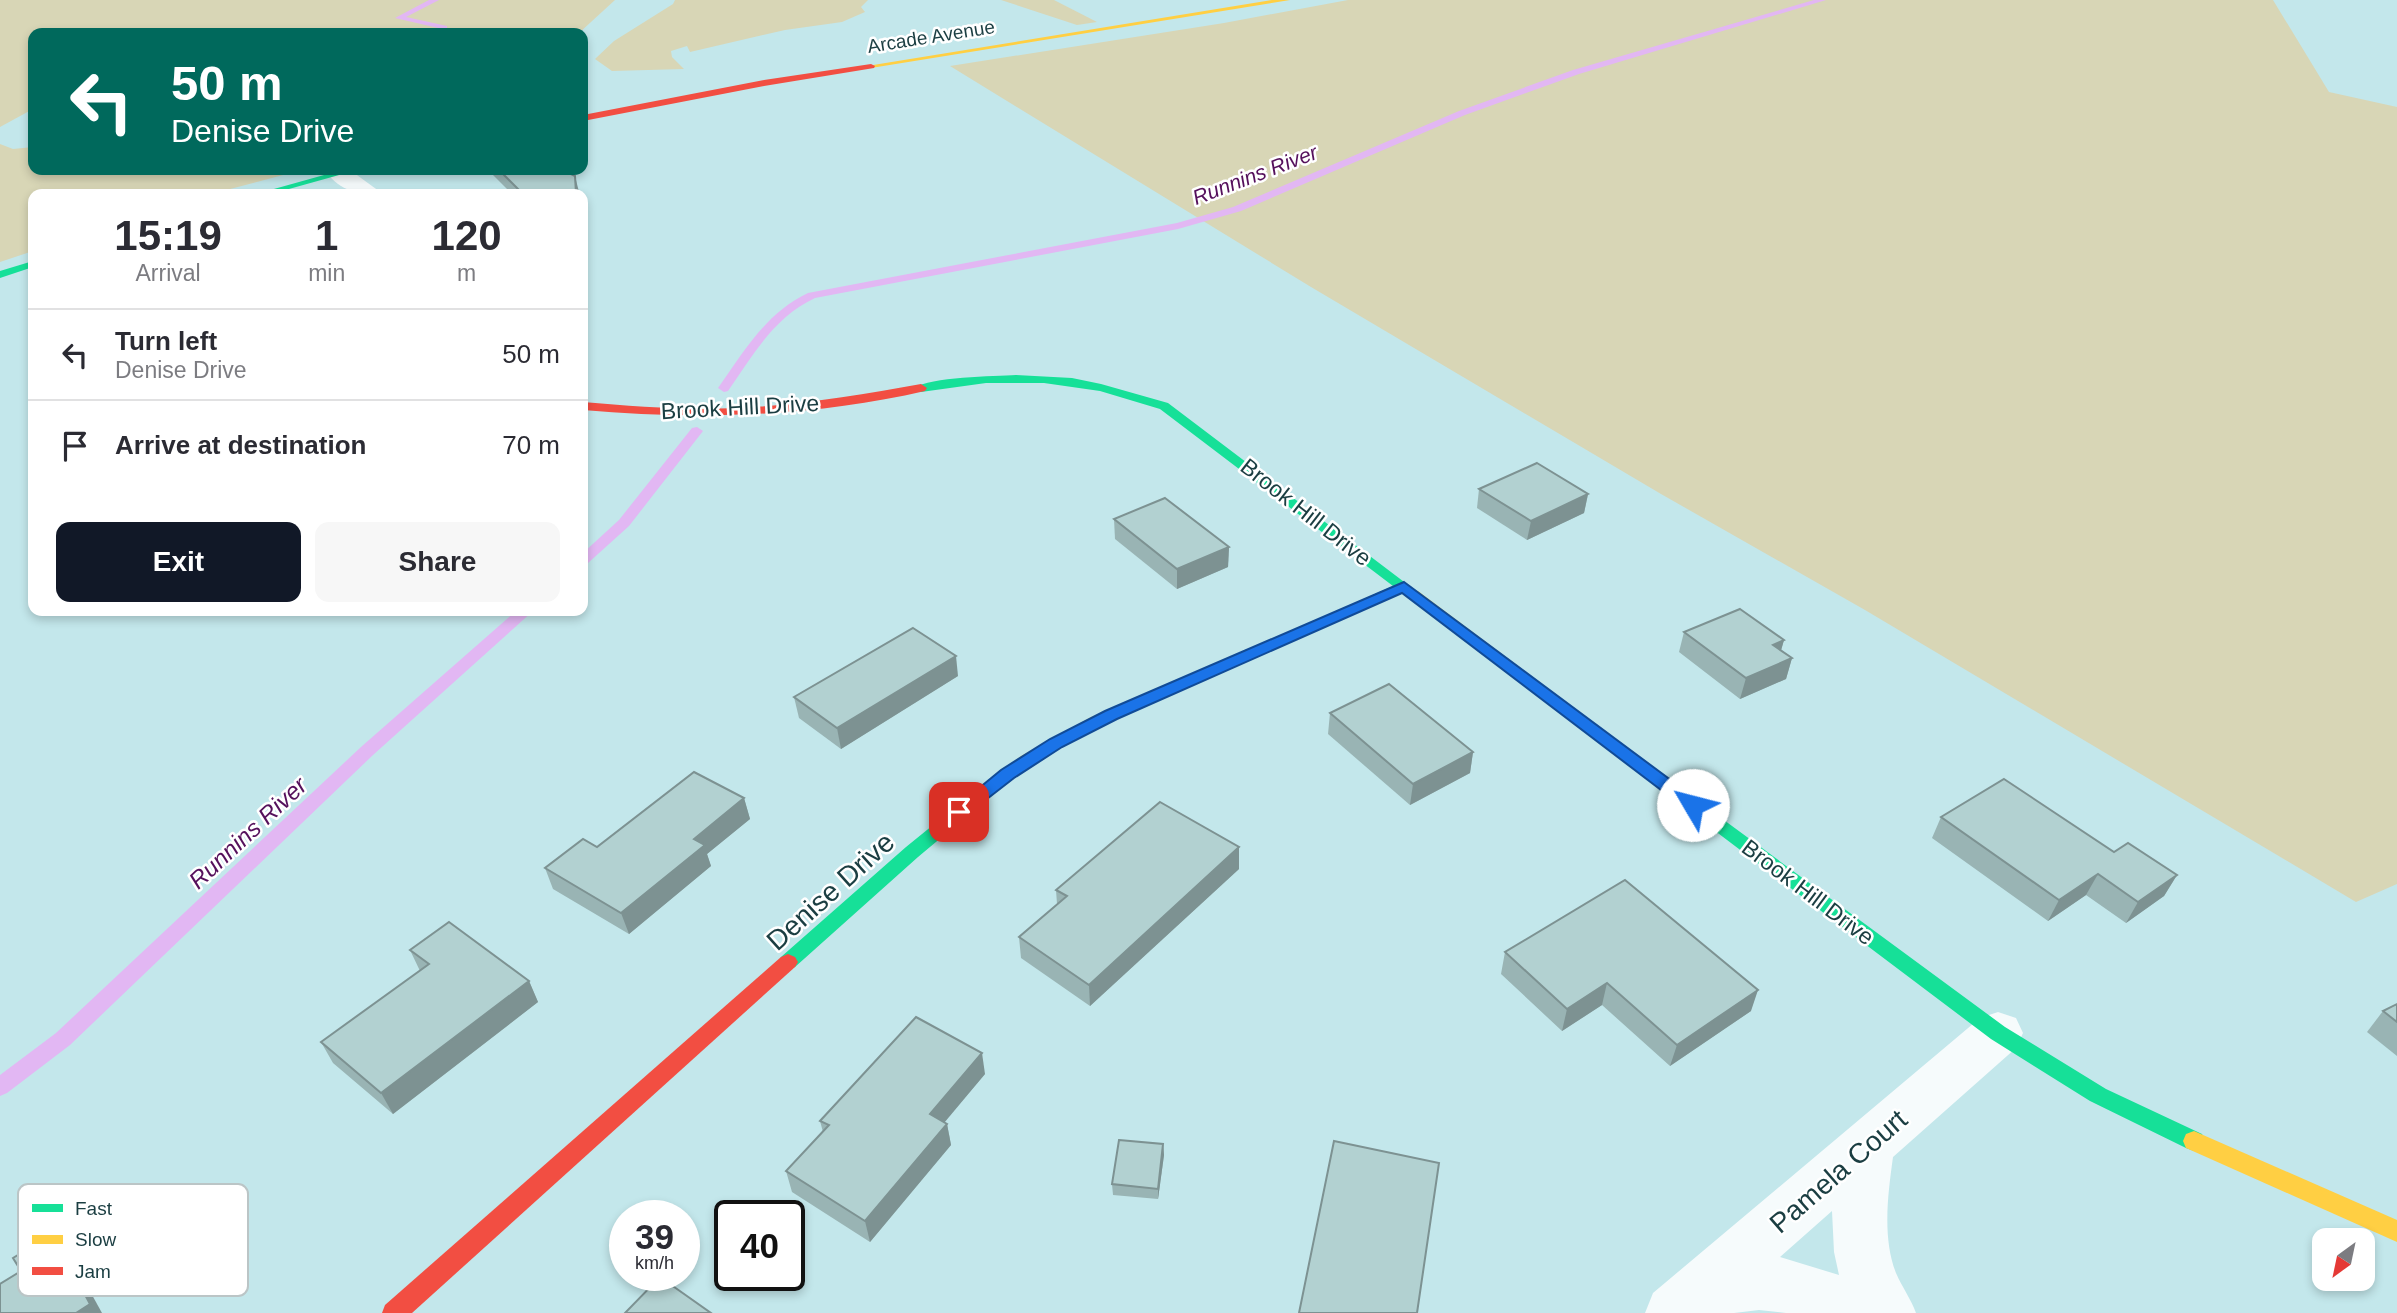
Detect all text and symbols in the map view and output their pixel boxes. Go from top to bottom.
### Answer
street label: Arcade Avenue [866,16,996,57]
icon: left [56,56,147,147]
text: 50 m [171,56,283,110]
text: Denise Drive [171,113,354,149]
water label: Runnins River [1189,140,1321,209]
text: 15:19 [114,212,222,259]
text: 1 [315,212,338,259]
text: 120 [432,212,502,259]
text: Arrival [135,260,201,286]
text: min [308,260,345,286]
text: m [457,260,476,286]
text: Turn left [115,326,217,356]
icon: left [56,336,94,374]
text: 50 m [502,339,560,369]
text: Denise Drive [115,357,247,383]
street label: Brook Hill Drive [660,390,820,424]
icon: arrive [56,427,94,465]
text: Arrive at destination [115,430,366,460]
text: 70 m [502,430,560,460]
street label: Brook Hill Drive [1236,453,1376,571]
button: Exit [56,522,301,602]
button: Share [315,522,560,602]
position arrow [1656,768,1730,842]
water label: Runnins River [183,771,313,894]
pin [929,782,989,842]
icon: arrive [940,793,978,831]
street label: Denise Drive [760,826,900,957]
street label: Brook Hill Drive [1737,834,1879,950]
street label: Pamela Court [1764,1103,1913,1239]
legend [18,1184,248,1296]
text: Fast [75,1198,113,1219]
speed limit sign: 40 [714,1200,805,1291]
text: 39 [635,1217,674,1256]
north arrow [2312,1228,2375,1292]
map controls [2312,1228,2375,1291]
text: Slow [75,1229,116,1250]
text: km/h [635,1253,674,1273]
text: Jam [75,1261,111,1282]

